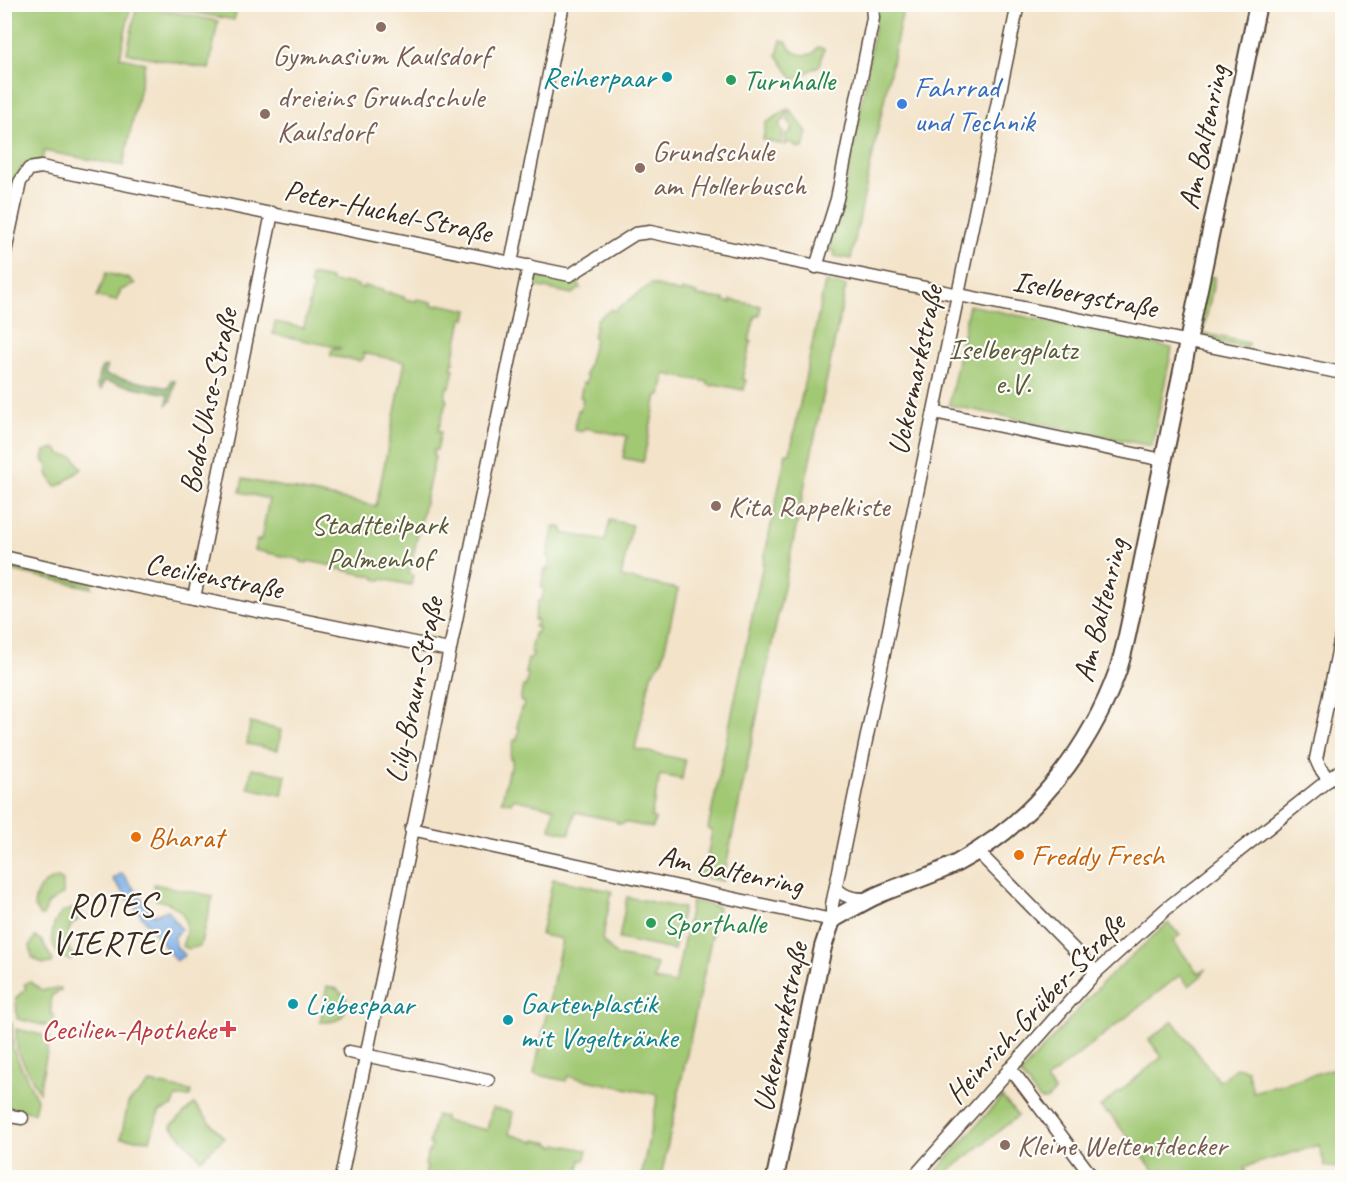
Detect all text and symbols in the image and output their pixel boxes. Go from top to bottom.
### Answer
marker: Gymnasium Kaulsdorf [374,20,388,34]
place label: Gymnasium Kaulsdorf [272,36,496,74]
place label: Reiherpaar [542,58,658,96]
street label: Am Baltenring [1169,60,1237,213]
place label: Turnhalle [743,61,837,99]
place label: Fahrrad und Technik [914,68,1037,140]
marker: Reiherpaar [660,70,674,84]
marker: Turnhalle [724,73,738,87]
place label: dreieins Grundschule Kaulsdorf [277,78,487,150]
marker: Fahrrad und Technik [895,97,909,111]
marker: dreieins Grundschule Kaulsdorf [258,107,272,121]
place label: Grundschule am Hollerbusch [652,132,807,204]
marker: Grundschule am Hollerbusch [633,161,647,175]
street label: Peter-Huchel-Straße [281,170,497,252]
street label: Iselbergstraße [1010,261,1162,327]
street label: Uckermarkstraße [879,280,952,458]
street label: Bodo-Uhse-Straße [170,303,247,497]
park label: Iselbergplatz e.V. [948,330,1079,402]
place label: Kita Rappelkiste [728,487,892,525]
marker: Kita Rappelkiste [709,499,723,513]
park label: Stadtteilpark Palmenhof [311,505,449,577]
street label: Am Baltenring [1064,533,1136,686]
street label: Cecilienstraße [142,544,288,608]
street label: Lily-Braun-Straße [376,592,453,786]
place label: Bharat [148,818,227,856]
marker: Bharat [129,830,143,844]
street label: Am Baltenring [655,836,808,904]
place label: Freddy Fresh [1031,836,1166,874]
marker: Freddy Fresh [1012,848,1026,862]
district label: ROTES VIERTEL [51,884,173,964]
street label: Heinrich-Grüber-Straße [937,903,1135,1112]
place label: Sporthalle [663,904,768,942]
marker: Sporthalle [644,916,658,930]
street label: Uckermarkstraße [744,937,817,1115]
place label: Gartenplastik mit Vogeltränke [520,984,680,1056]
place label: Liebespaar [305,985,417,1023]
marker: Liebespaar [286,997,300,1011]
place label: Cecilien-Apotheke [41,1010,218,1048]
marker: Gartenplastik mit Vogeltränke [501,1013,515,1027]
marker: Cecilien-Apotheke [221,1022,235,1036]
place label: Kleine Weltentdecker [1017,1126,1230,1164]
marker: Kleine Weltentdecker [998,1138,1012,1152]

